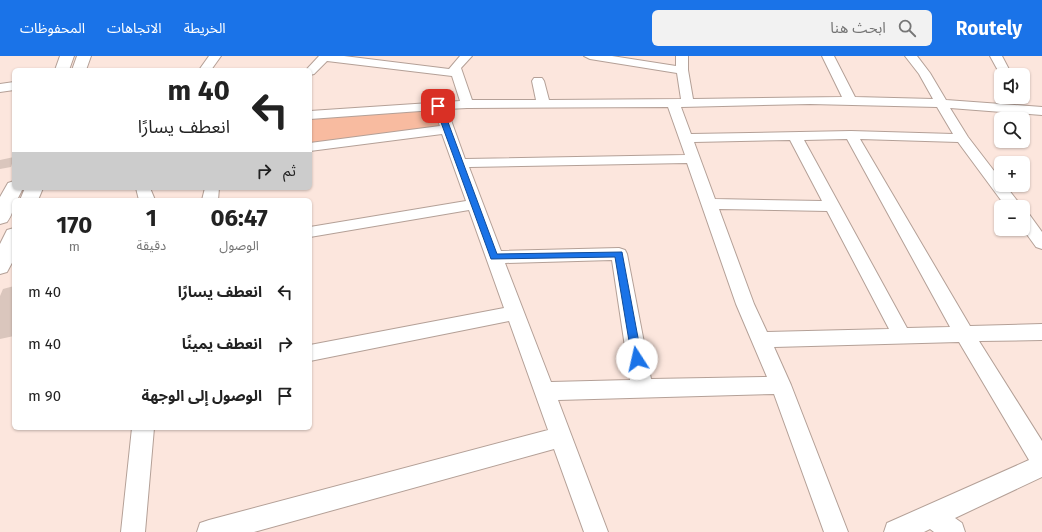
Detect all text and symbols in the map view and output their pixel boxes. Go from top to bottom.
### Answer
search box [652,10,932,46]
icon: search [896,17,918,39]
text: Routely [956,17,1022,40]
text: ابحث هنا [830,19,886,37]
text: المحفوظات [20,20,85,37]
text: الاتجاهات [107,20,162,37]
text: الخريطة [184,20,226,37]
map controls [994,68,1030,236]
button: sound [994,68,1030,104]
text: 40 m [167,74,230,107]
icon: left [244,84,296,136]
pin [421,89,455,123]
icon: arrive [427,95,449,117]
button: search [994,112,1030,148]
text: انعطف يسارًا [138,116,230,138]
button: + [994,156,1030,192]
icon: right [253,160,275,182]
text: ثم [283,162,296,180]
button: − [994,200,1030,236]
text: 1 [146,204,157,232]
text: 06:47 [210,204,268,232]
text: 170 [56,211,92,239]
text: دقيقة [137,238,166,253]
text: الوصول [219,238,259,253]
text: m [69,239,80,254]
icon: left [274,281,296,303]
text: 40 m [28,283,61,301]
text: انعطف يسارًا [178,283,262,301]
icon: right [274,333,296,355]
text: 40 m [28,335,61,353]
text: انعطف يمينًا [182,335,262,353]
position arrow [616,338,658,380]
icon: arrive [274,385,296,407]
text: 90 m [28,387,61,405]
text: الوصول إلى الوجهة [142,387,262,405]

